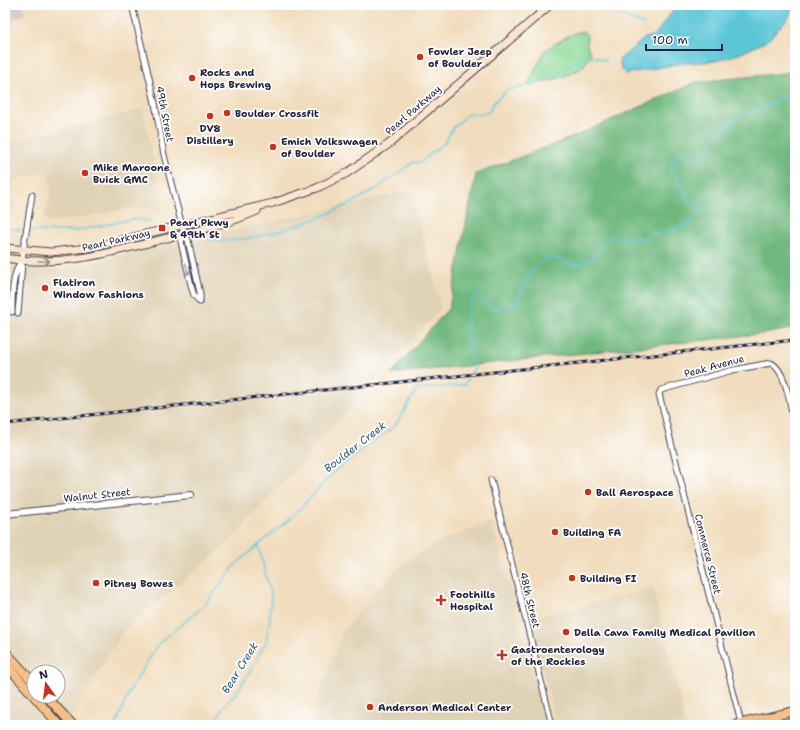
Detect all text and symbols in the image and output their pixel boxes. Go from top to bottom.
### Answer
scale bar [646,26,722,52]
text: 100 m [652,32,688,48]
place label: Fowler Jeep of Boulder [428,45,492,70]
marker: Fowler Jeep of Boulder [415,52,425,62]
place label: Rocks and Hops Brewing [200,66,271,91]
marker: Rocks and Hops Brewing [187,73,197,83]
street label: Pearl Parkway [382,82,444,138]
street label: 49th Street [153,85,177,143]
place label: Boulder Crossfit [235,107,319,120]
marker: Boulder Crossfit [222,108,232,118]
marker: DV8 Distillery [205,111,215,121]
place label: DV8 Distillery [186,122,234,147]
place label: Emich Volkswagen of Boulder [281,135,378,160]
marker: Emich Volkswagen of Boulder [268,142,278,152]
place label: Mike Maroone Buick GMC [93,161,170,186]
marker: Mike Maroone Buick GMC [80,168,90,178]
place label: Pearl Pkwy & 49th St [170,216,229,241]
marker: Pearl Pkwy & 49th St [157,223,167,233]
street label: Pearl Parkway [81,226,152,254]
one-way arrow [37,257,50,265]
one-way arrow [184,263,191,276]
place label: Flatiron Window Fashions [53,276,144,301]
marker: Flatiron Window Fashions [40,283,50,293]
street label: Peak Avenue [683,352,746,380]
water label: Boulder Creek [321,418,390,476]
street label: Walnut Street [63,485,131,505]
place label: Ball Aerospace [596,486,674,499]
marker: Ball Aerospace [583,487,593,497]
street label: Commerce Street [692,513,724,595]
place label: Building FA [563,526,622,539]
marker: Building FA [550,527,560,537]
street label: 48th Street [517,571,543,629]
place label: Building FI [580,572,637,585]
marker: Building FI [567,573,577,583]
place label: Pitney Bowes [104,577,173,590]
marker: Pitney Bowes [91,578,101,588]
place label: Foothills Hospital [450,588,495,613]
marker: Foothills Hospital [435,594,447,606]
place label: Della Cava Family Medical Pavilion [574,626,756,639]
marker: Della Cava Family Medical Pavilion [561,627,571,637]
water label: Bear Creek [218,639,262,697]
place label: Gastroenterology of the Rockies [511,643,605,668]
marker: Gastroenterology of the Rockies [496,649,508,661]
north arrow [26,664,66,704]
text: N [38,666,50,683]
place label: Anderson Medical Center [378,701,512,714]
marker: Anderson Medical Center [365,702,375,712]

